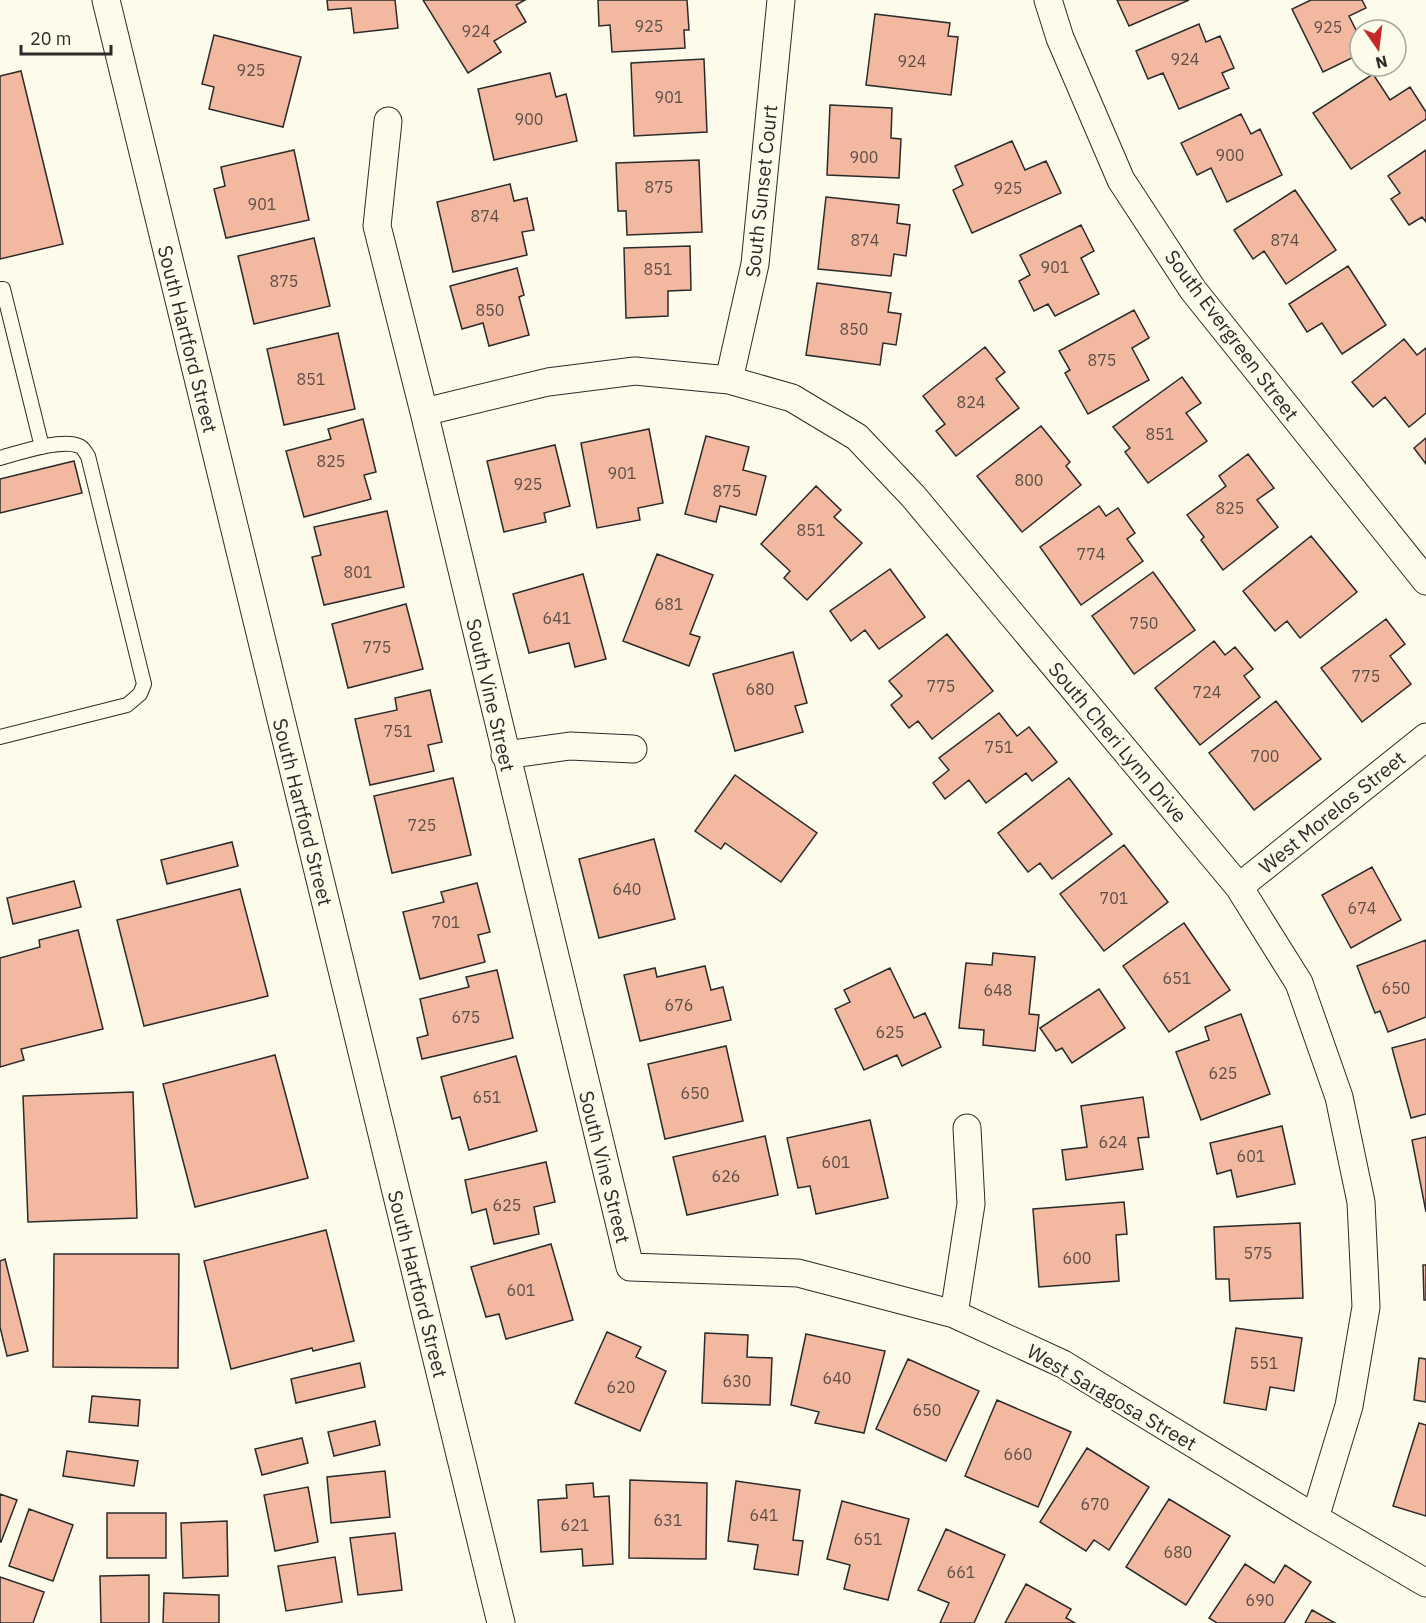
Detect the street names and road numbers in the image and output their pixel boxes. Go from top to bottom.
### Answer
street label: South Sunset Court [739,103,783,279]
street label: South Hartford Street [152,242,224,436]
street label: South Evergreen Street [1159,244,1305,426]
street label: South Vine Street [460,616,522,774]
street label: South Cheri Lynn Drive [1043,656,1193,828]
street label: South Hartford Street [267,715,339,909]
street label: West Morelos Street [1253,744,1411,880]
street label: South Vine Street [573,1088,637,1246]
street label: South Hartford Street [382,1187,454,1381]
street label: West Saragosa Street [1022,1337,1202,1457]

